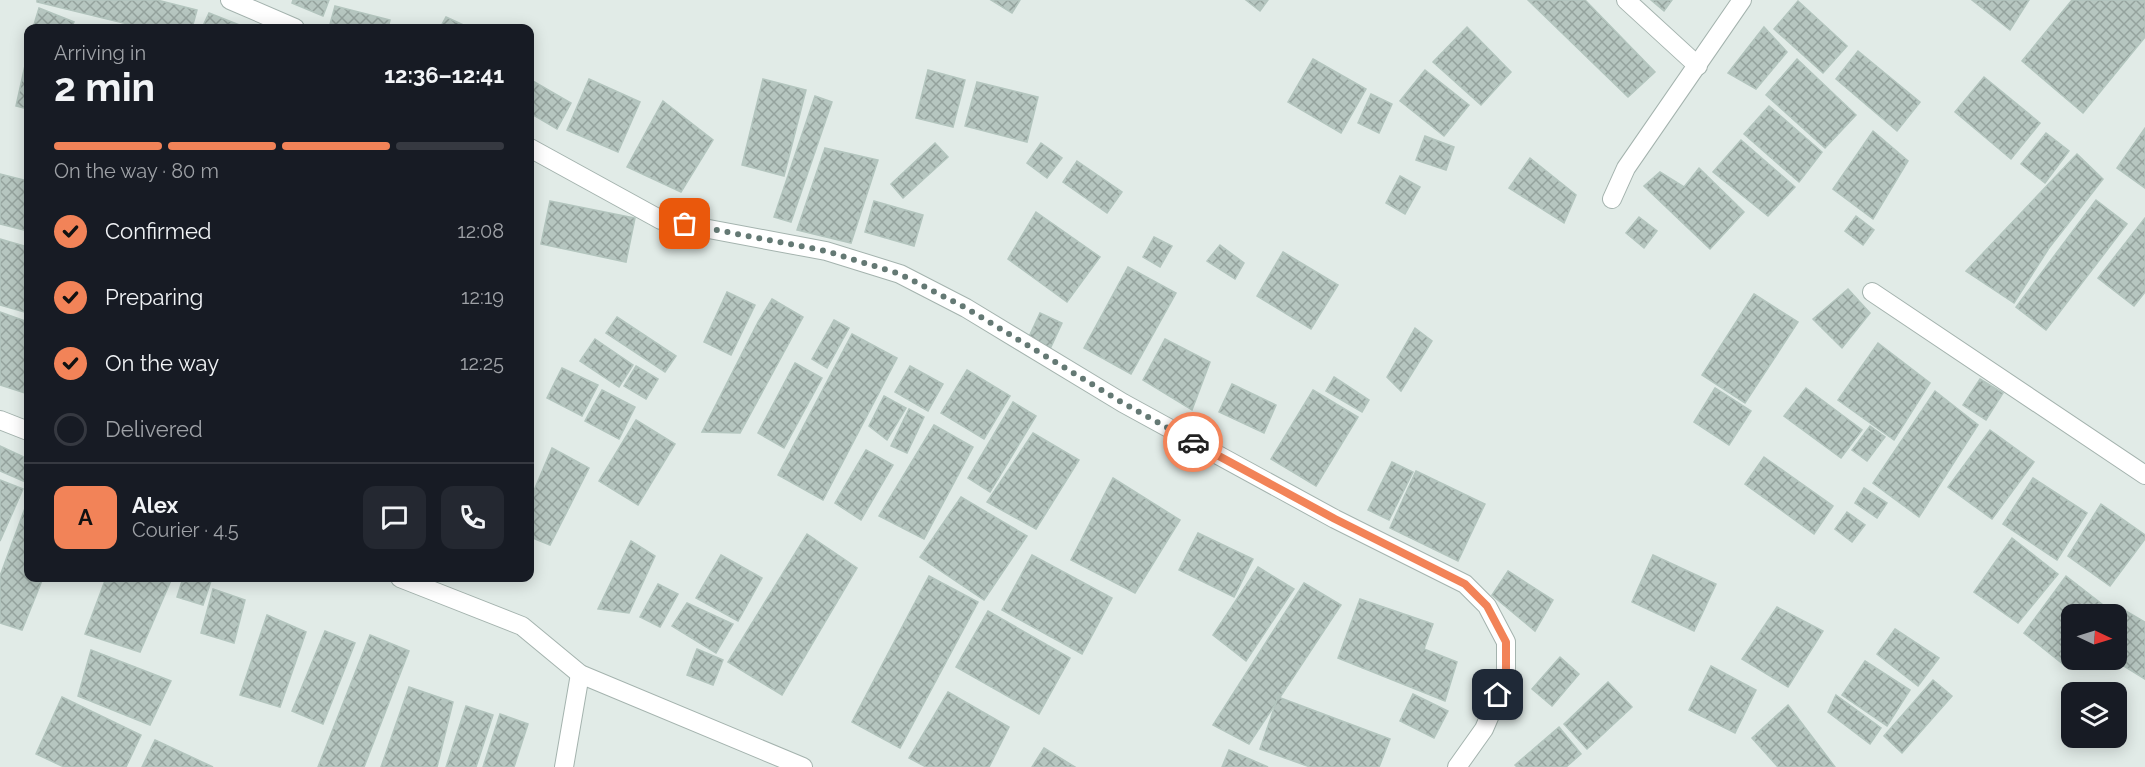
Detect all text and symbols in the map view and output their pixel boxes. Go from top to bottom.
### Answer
text: Arriving in [54,41,146,65]
text: 12:36–12:41 [384,62,504,88]
text: 2 min [54,64,155,110]
text: On the way · 80 m [54,159,219,183]
pin [659,198,710,249]
icon: bag [668,207,701,240]
icon: check [54,215,87,248]
text: Confirmed [105,218,212,244]
text: 12:08 [457,219,504,243]
icon: check [54,281,87,314]
text: Preparing [105,284,203,310]
text: 12:19 [461,285,504,309]
icon: check [54,347,87,380]
text: On the way [105,350,219,376]
text: 12:25 [460,351,504,375]
courier [1163,412,1223,472]
text: Delivered [105,416,203,442]
icon: car [1177,426,1210,459]
button: chat [363,486,426,549]
button: phone [441,486,504,549]
text: Alex [132,492,178,518]
text: A [78,504,93,530]
text: Courier · 4.5 [132,518,239,542]
north arrow [2061,604,2127,670]
map controls [2061,604,2127,748]
pin [1472,669,1523,720]
icon: home [1481,678,1514,711]
button: layers [2061,682,2127,748]

